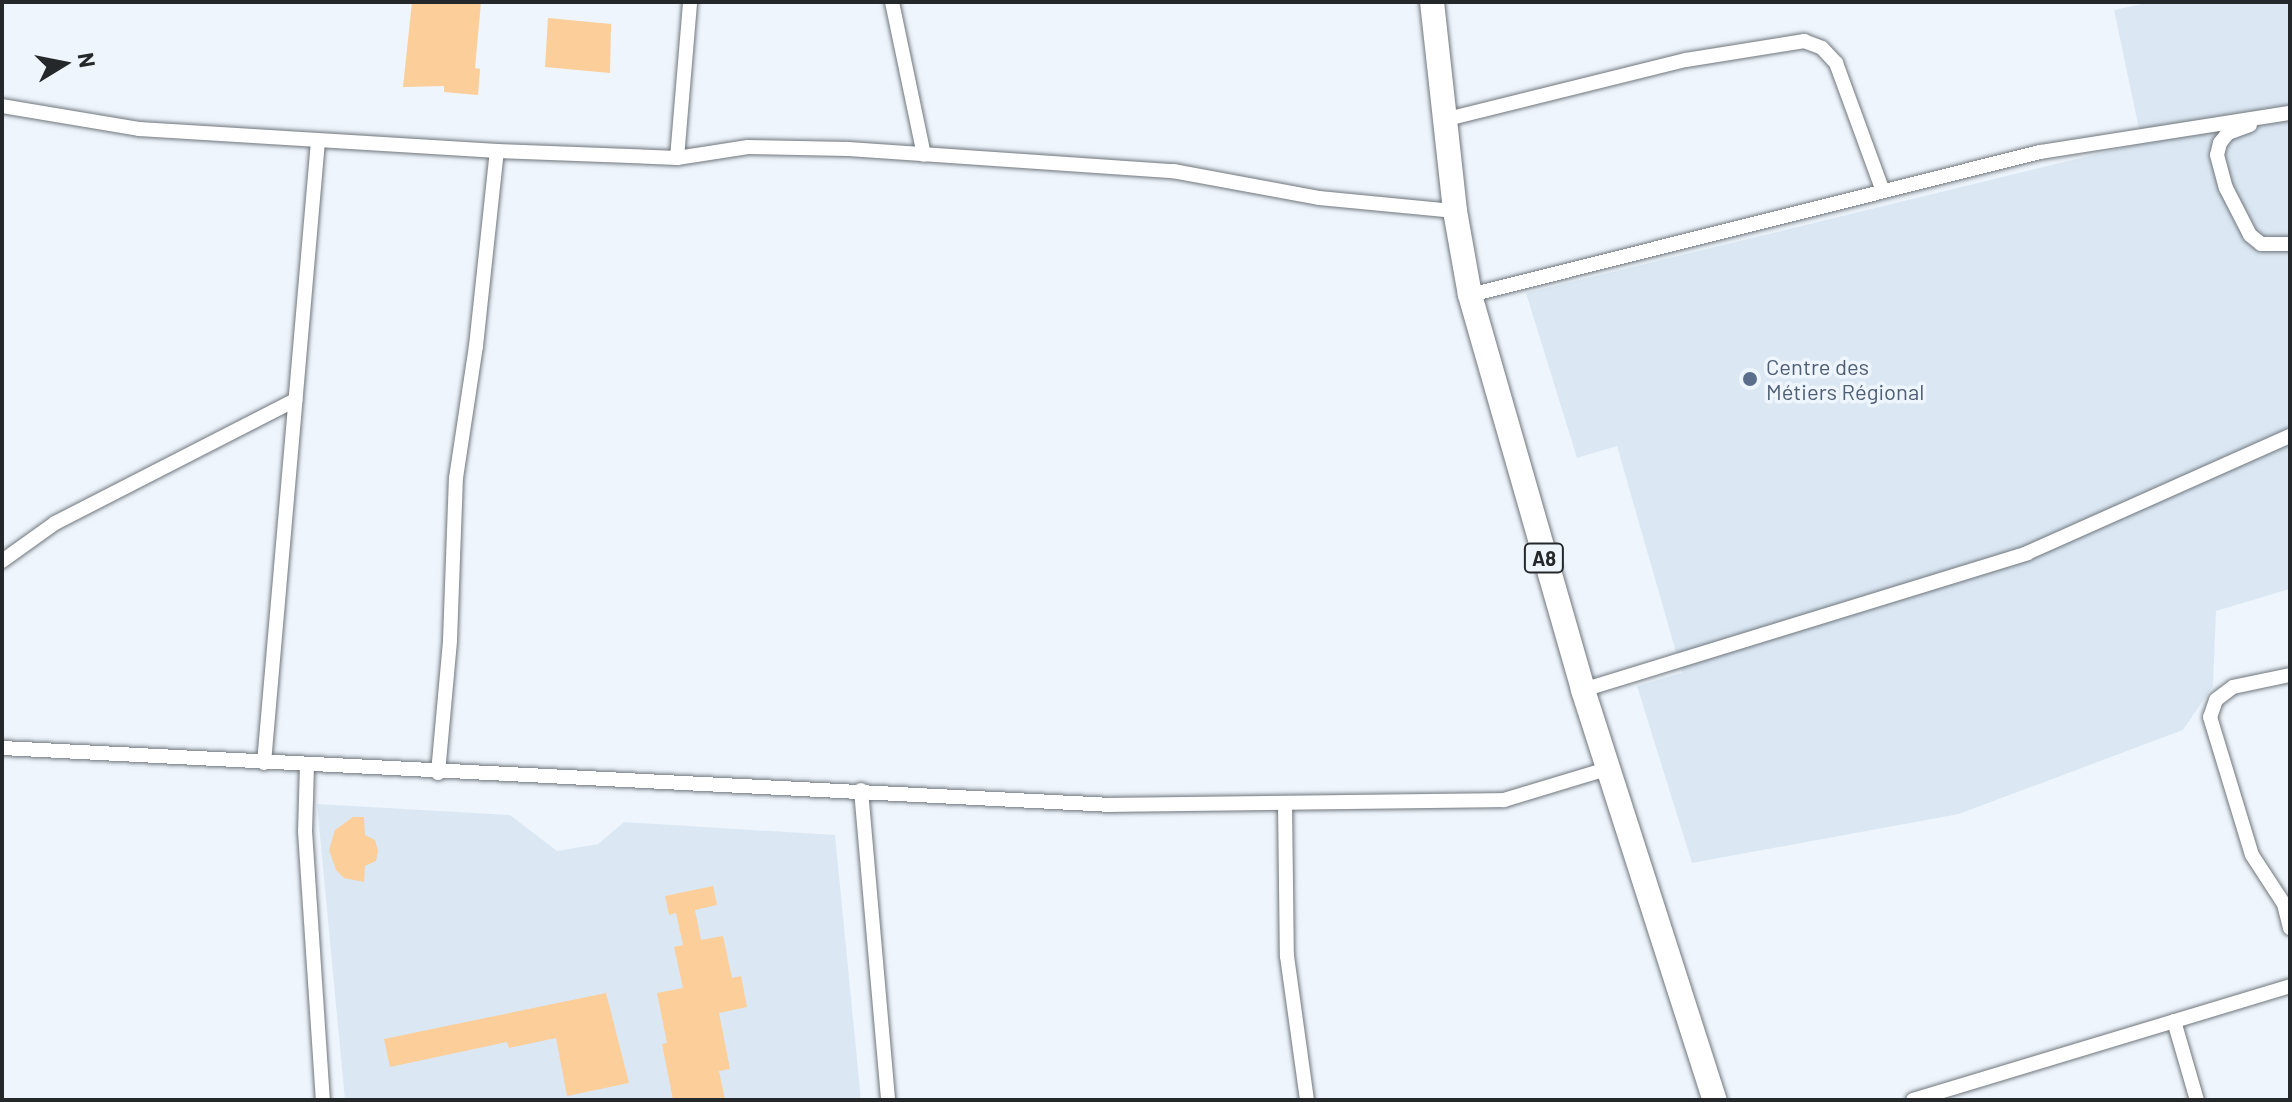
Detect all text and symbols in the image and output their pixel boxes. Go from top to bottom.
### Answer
north arrow [24,24,104,104]
text: N [74,50,102,69]
place label: Centre des Métiers Régional [1766,353,1924,404]
marker: Centre des Métiers Régional [1741,370,1759,388]
road number: A8 [1522,542,1566,574]

